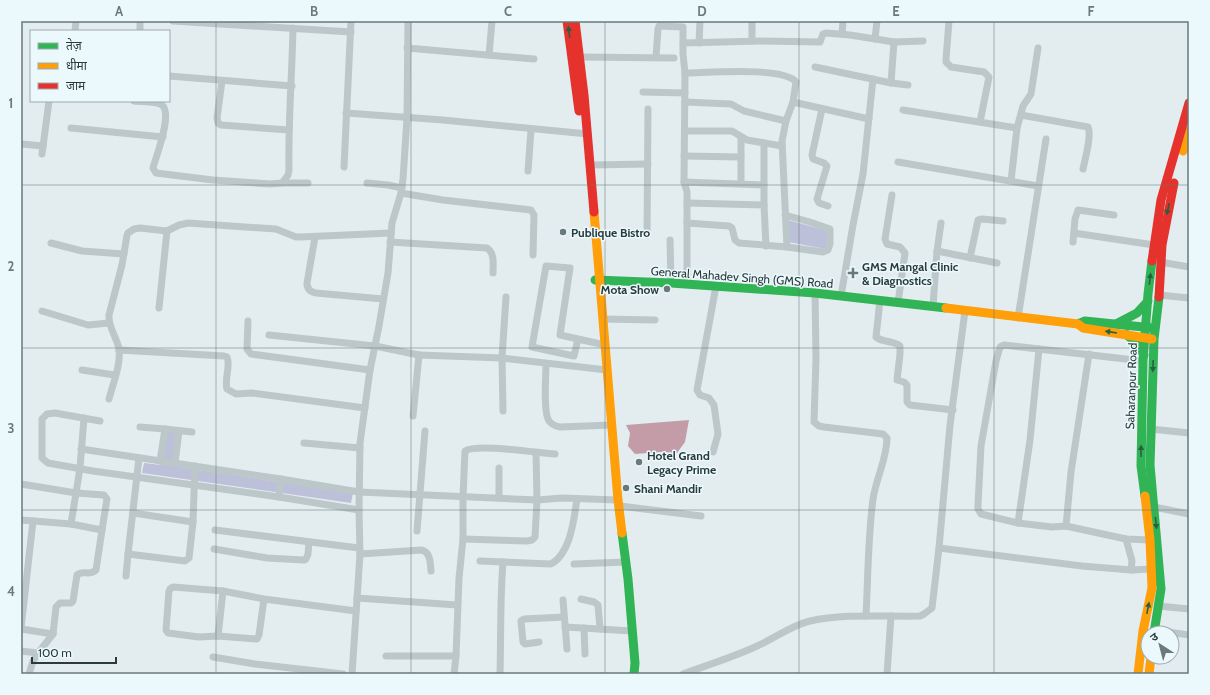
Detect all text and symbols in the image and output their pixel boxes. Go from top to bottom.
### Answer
text: A [115,3,124,19]
text: B [310,3,318,19]
text: C [504,3,512,19]
text: D [697,3,707,19]
text: E [892,3,900,19]
text: F [1088,3,1095,19]
one-way arrow [566,26,572,38]
legend [30,30,170,102]
text: तेज़ [66,38,83,53]
text: धीमा [66,58,88,73]
text: जाम [66,78,86,93]
text: 1 [9,95,13,111]
one-way arrow [1165,203,1171,215]
place label: Publique Bistro [571,225,650,240]
marker: Publique Bistro [558,227,568,237]
text: 2 [8,258,15,274]
place label: GMS Mangal Clinic & Diagnostics [862,259,959,288]
street label: General Mahadev Singh (GMS) Road [650,263,834,291]
marker: GMS Mangal Clinic & Diagnostics [847,267,859,279]
one-way arrow [1147,273,1153,285]
place label: Mota Show [601,282,659,297]
marker: Mota Show [662,284,672,294]
one-way arrow [1105,329,1117,335]
street label: Saharanpur Road [1122,342,1140,430]
one-way arrow [1150,360,1156,373]
text: 3 [7,420,15,436]
one-way arrow [1138,444,1144,457]
place label: Hotel Grand Legacy Prime [647,448,716,477]
marker: Hotel Grand Legacy Prime [634,457,644,467]
place label: Shani Mandir [634,481,702,496]
marker: Shani Mandir [621,483,631,493]
one-way arrow [1153,517,1159,530]
text: 4 [7,583,15,599]
one-way arrow [1146,602,1152,614]
north arrow [1140,625,1180,665]
text: उ [1147,629,1161,644]
scale bar [32,639,116,665]
text: 100 m [38,645,72,660]

